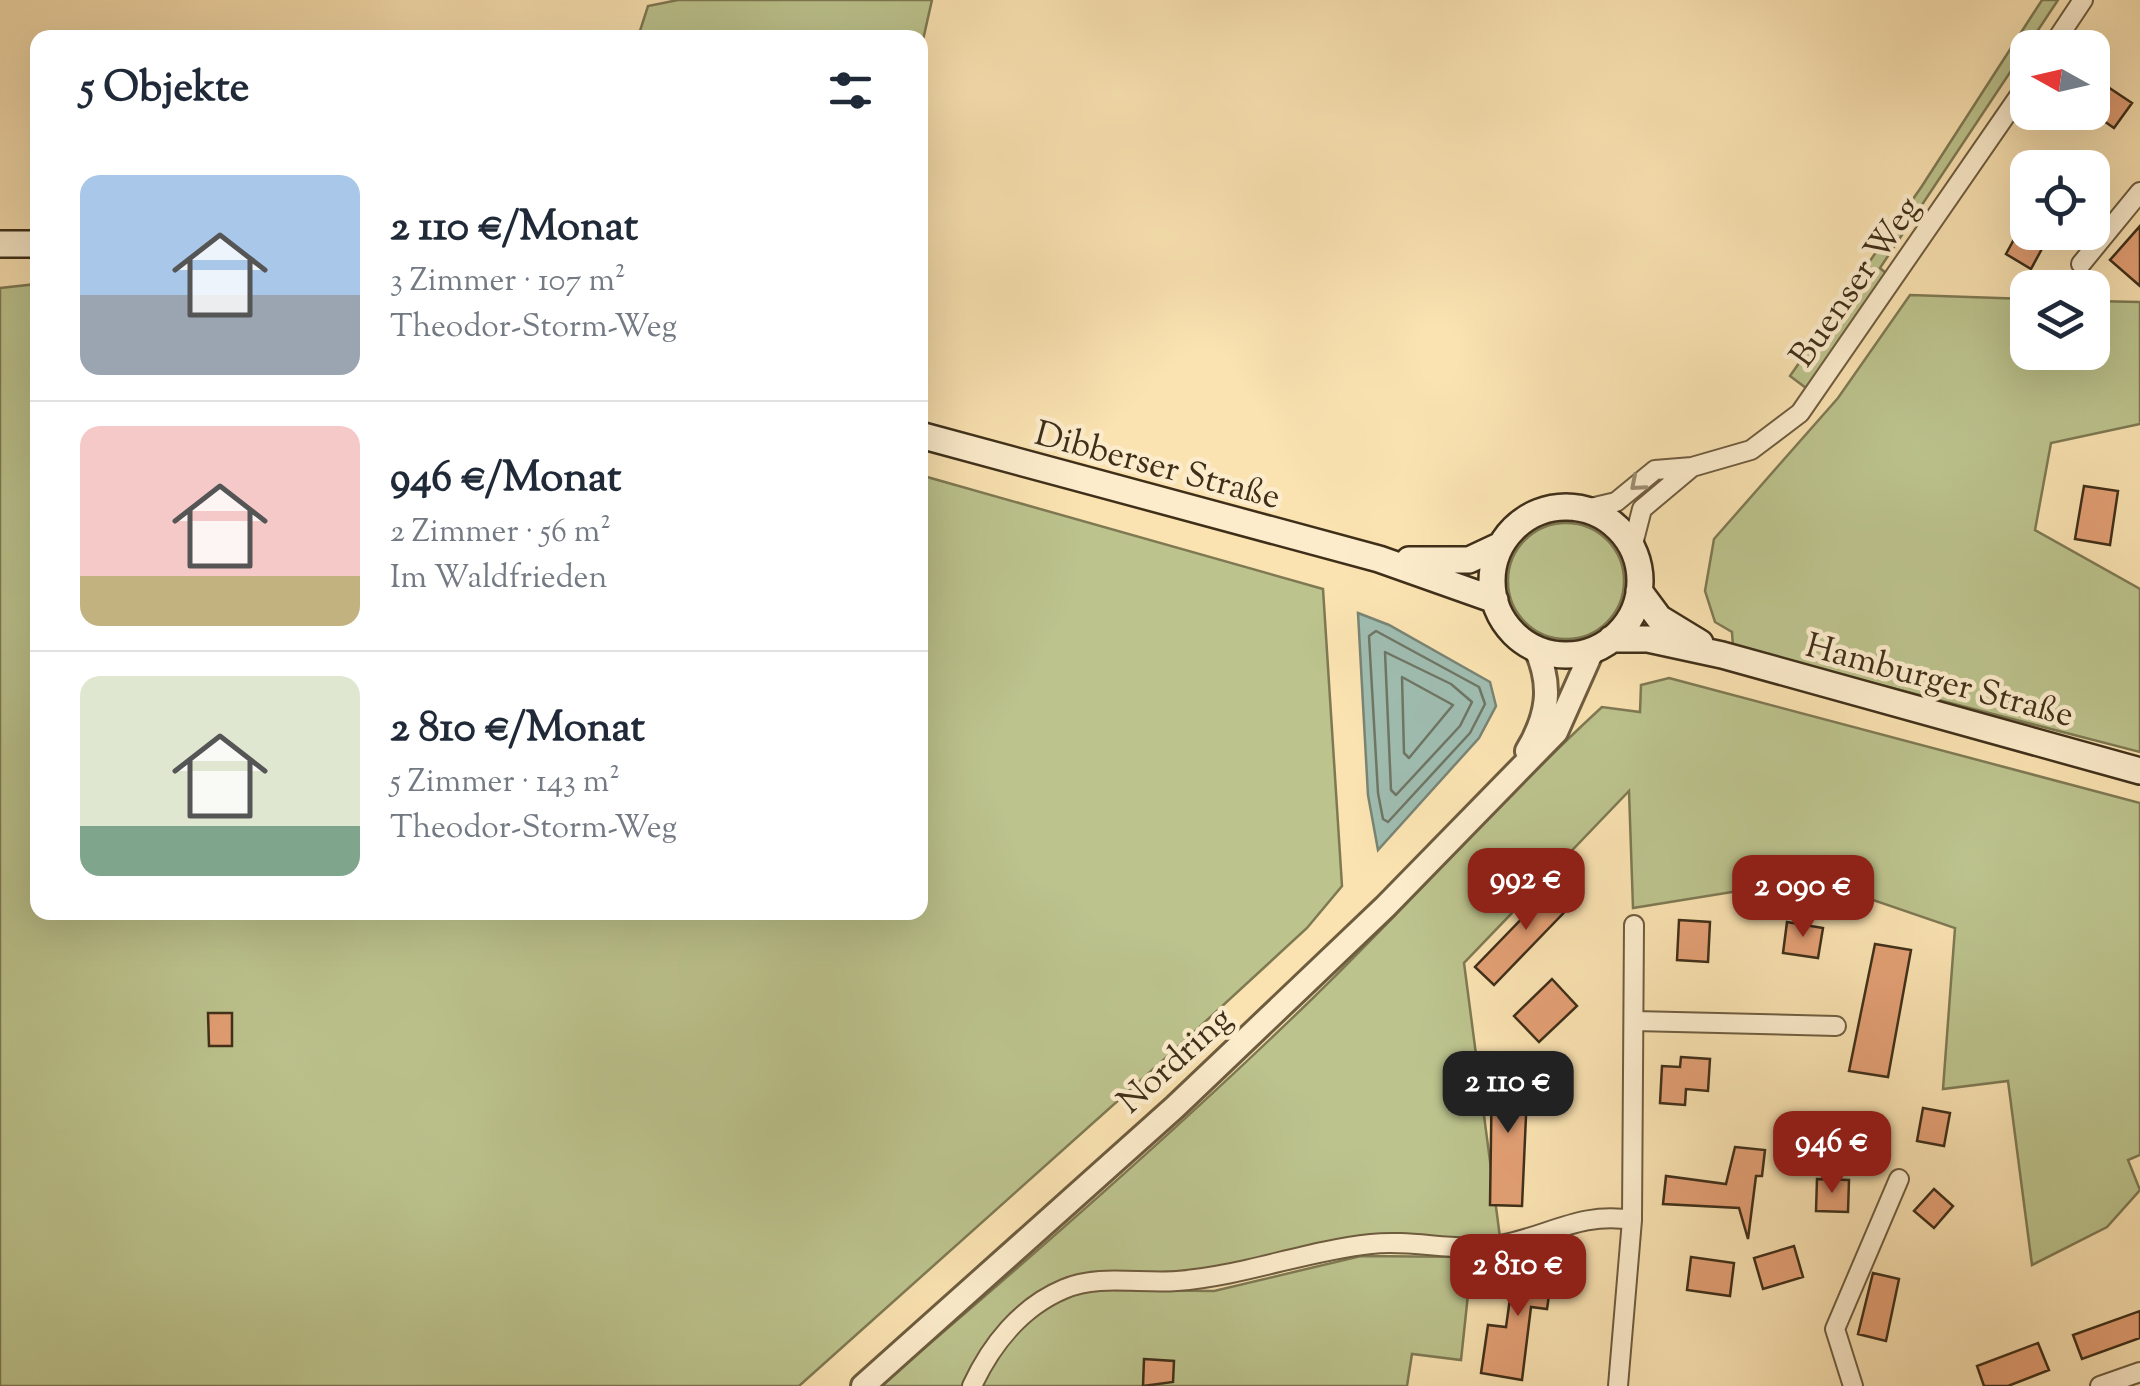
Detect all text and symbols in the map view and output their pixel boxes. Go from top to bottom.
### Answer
north arrow [2010,30,2110,130]
map controls [2010,30,2110,370]
text: 5 Objekte [80,60,249,120]
icon: filters [823,63,878,118]
button: locate [2010,150,2110,250]
street label: Buenser Weg [1779,187,1935,379]
text: 2 110 €/Monat [390,199,638,259]
icon: home [160,215,280,335]
text: 3 Zimmer · 107 m² [390,259,626,305]
button: layers [2010,270,2110,370]
text: Theodor-Storm-Weg [390,305,677,351]
street label: Dibberser Straße [1029,410,1285,525]
text: 946 €/Monat [390,450,621,510]
icon: home [160,466,280,586]
one-way arrow [1630,472,1649,490]
text: 2 Zimmer · 56 m² [390,510,611,556]
text: Im Waldfrieden [390,556,607,602]
street label: Hamburger Straße [1799,622,2079,743]
text: 2 810 €/Monat [390,700,645,760]
icon: home [160,716,280,836]
text: 5 Zimmer · 143 m² [390,760,620,806]
text: Theodor-Storm-Weg [390,806,677,852]
pin: 992 € [1456,848,1596,933]
pin: 2 090 € [1711,855,1895,940]
text: 992 € [1490,857,1562,903]
text: 2 090 € [1754,864,1852,910]
street label: Nordring [1107,996,1245,1127]
pin: 2 110 € [1416,1051,1600,1136]
text: 2 110 € [1465,1060,1551,1106]
pin: 946 € [1762,1111,1902,1196]
text: 946 € [1795,1120,1869,1166]
pin: 2 810 € [1426,1234,1610,1319]
text: 2 810 € [1472,1243,1564,1289]

